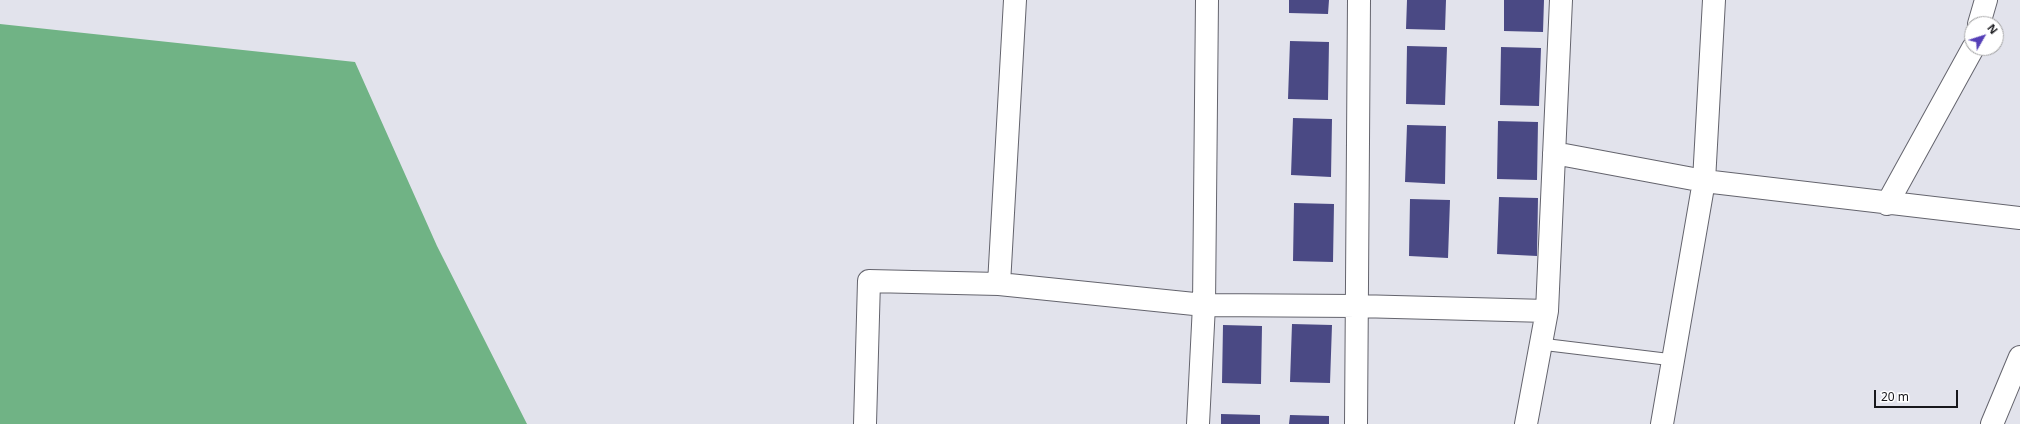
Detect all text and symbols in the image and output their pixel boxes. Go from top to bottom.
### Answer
north arrow [1964,16,2004,56]
text: N [1984,21,2002,37]
scale bar [1876,382,1960,408]
text: 20 m [1881,388,1909,405]

